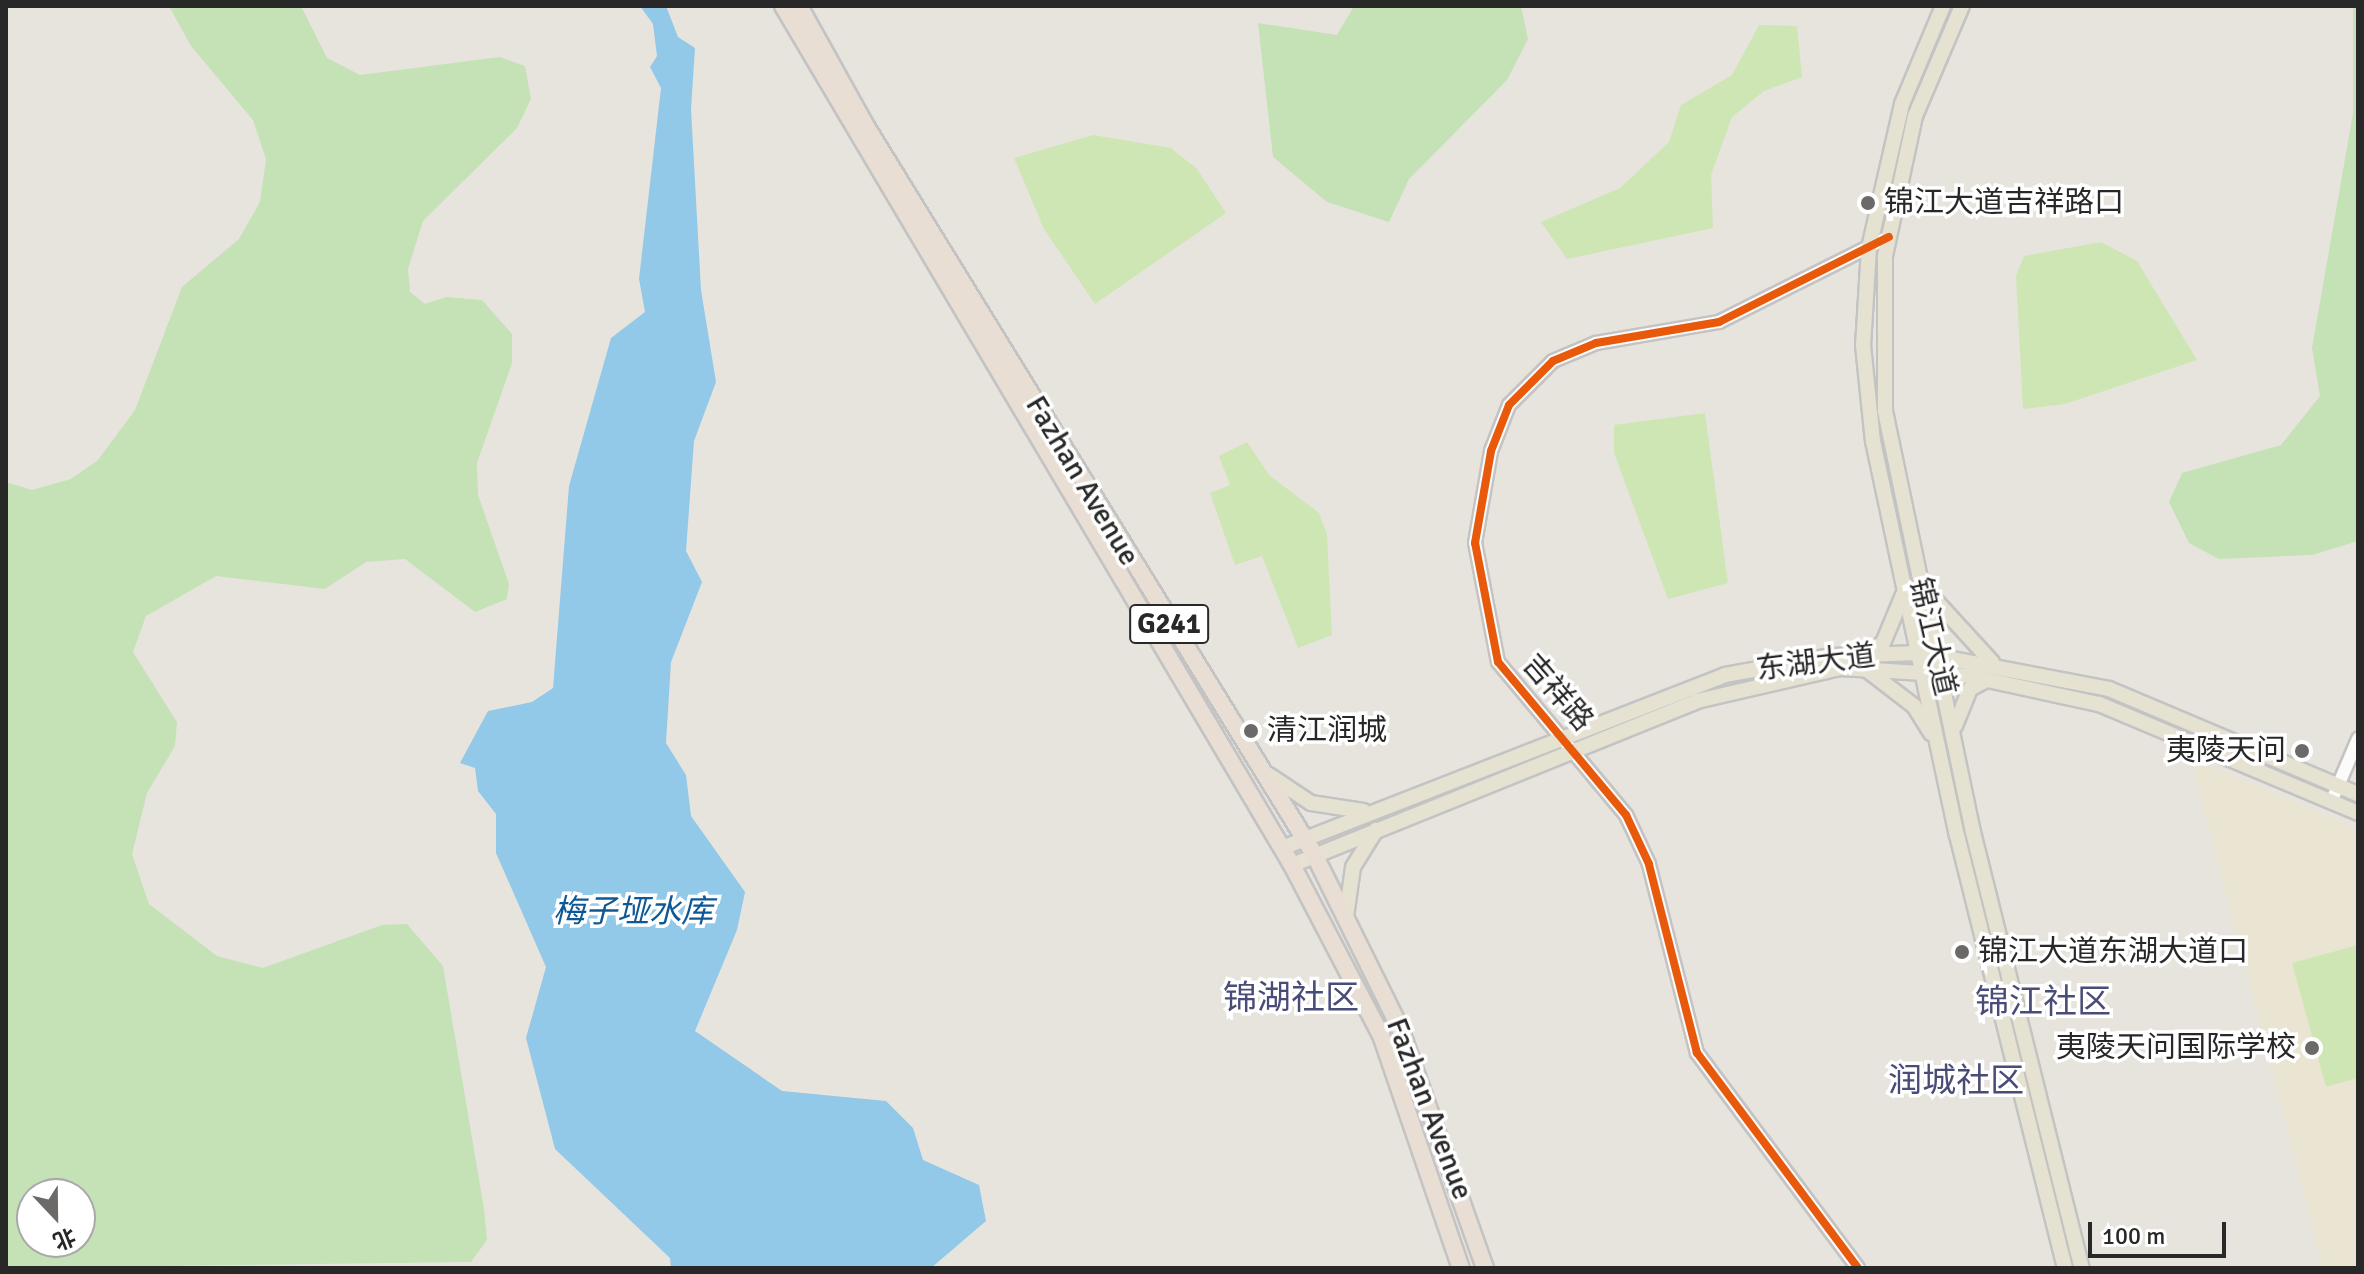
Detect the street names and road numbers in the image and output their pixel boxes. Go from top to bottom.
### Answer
street label: Fazhan Avenue [1017,390,1147,572]
street label: 锦江大道 [1901,574,1963,700]
road number: G241 [1129,600,1209,648]
street label: 东湖大道 [1754,638,1878,688]
street label: 吉祥路 [1514,647,1600,739]
street label: Fazhan Avenue [1378,1013,1480,1205]

